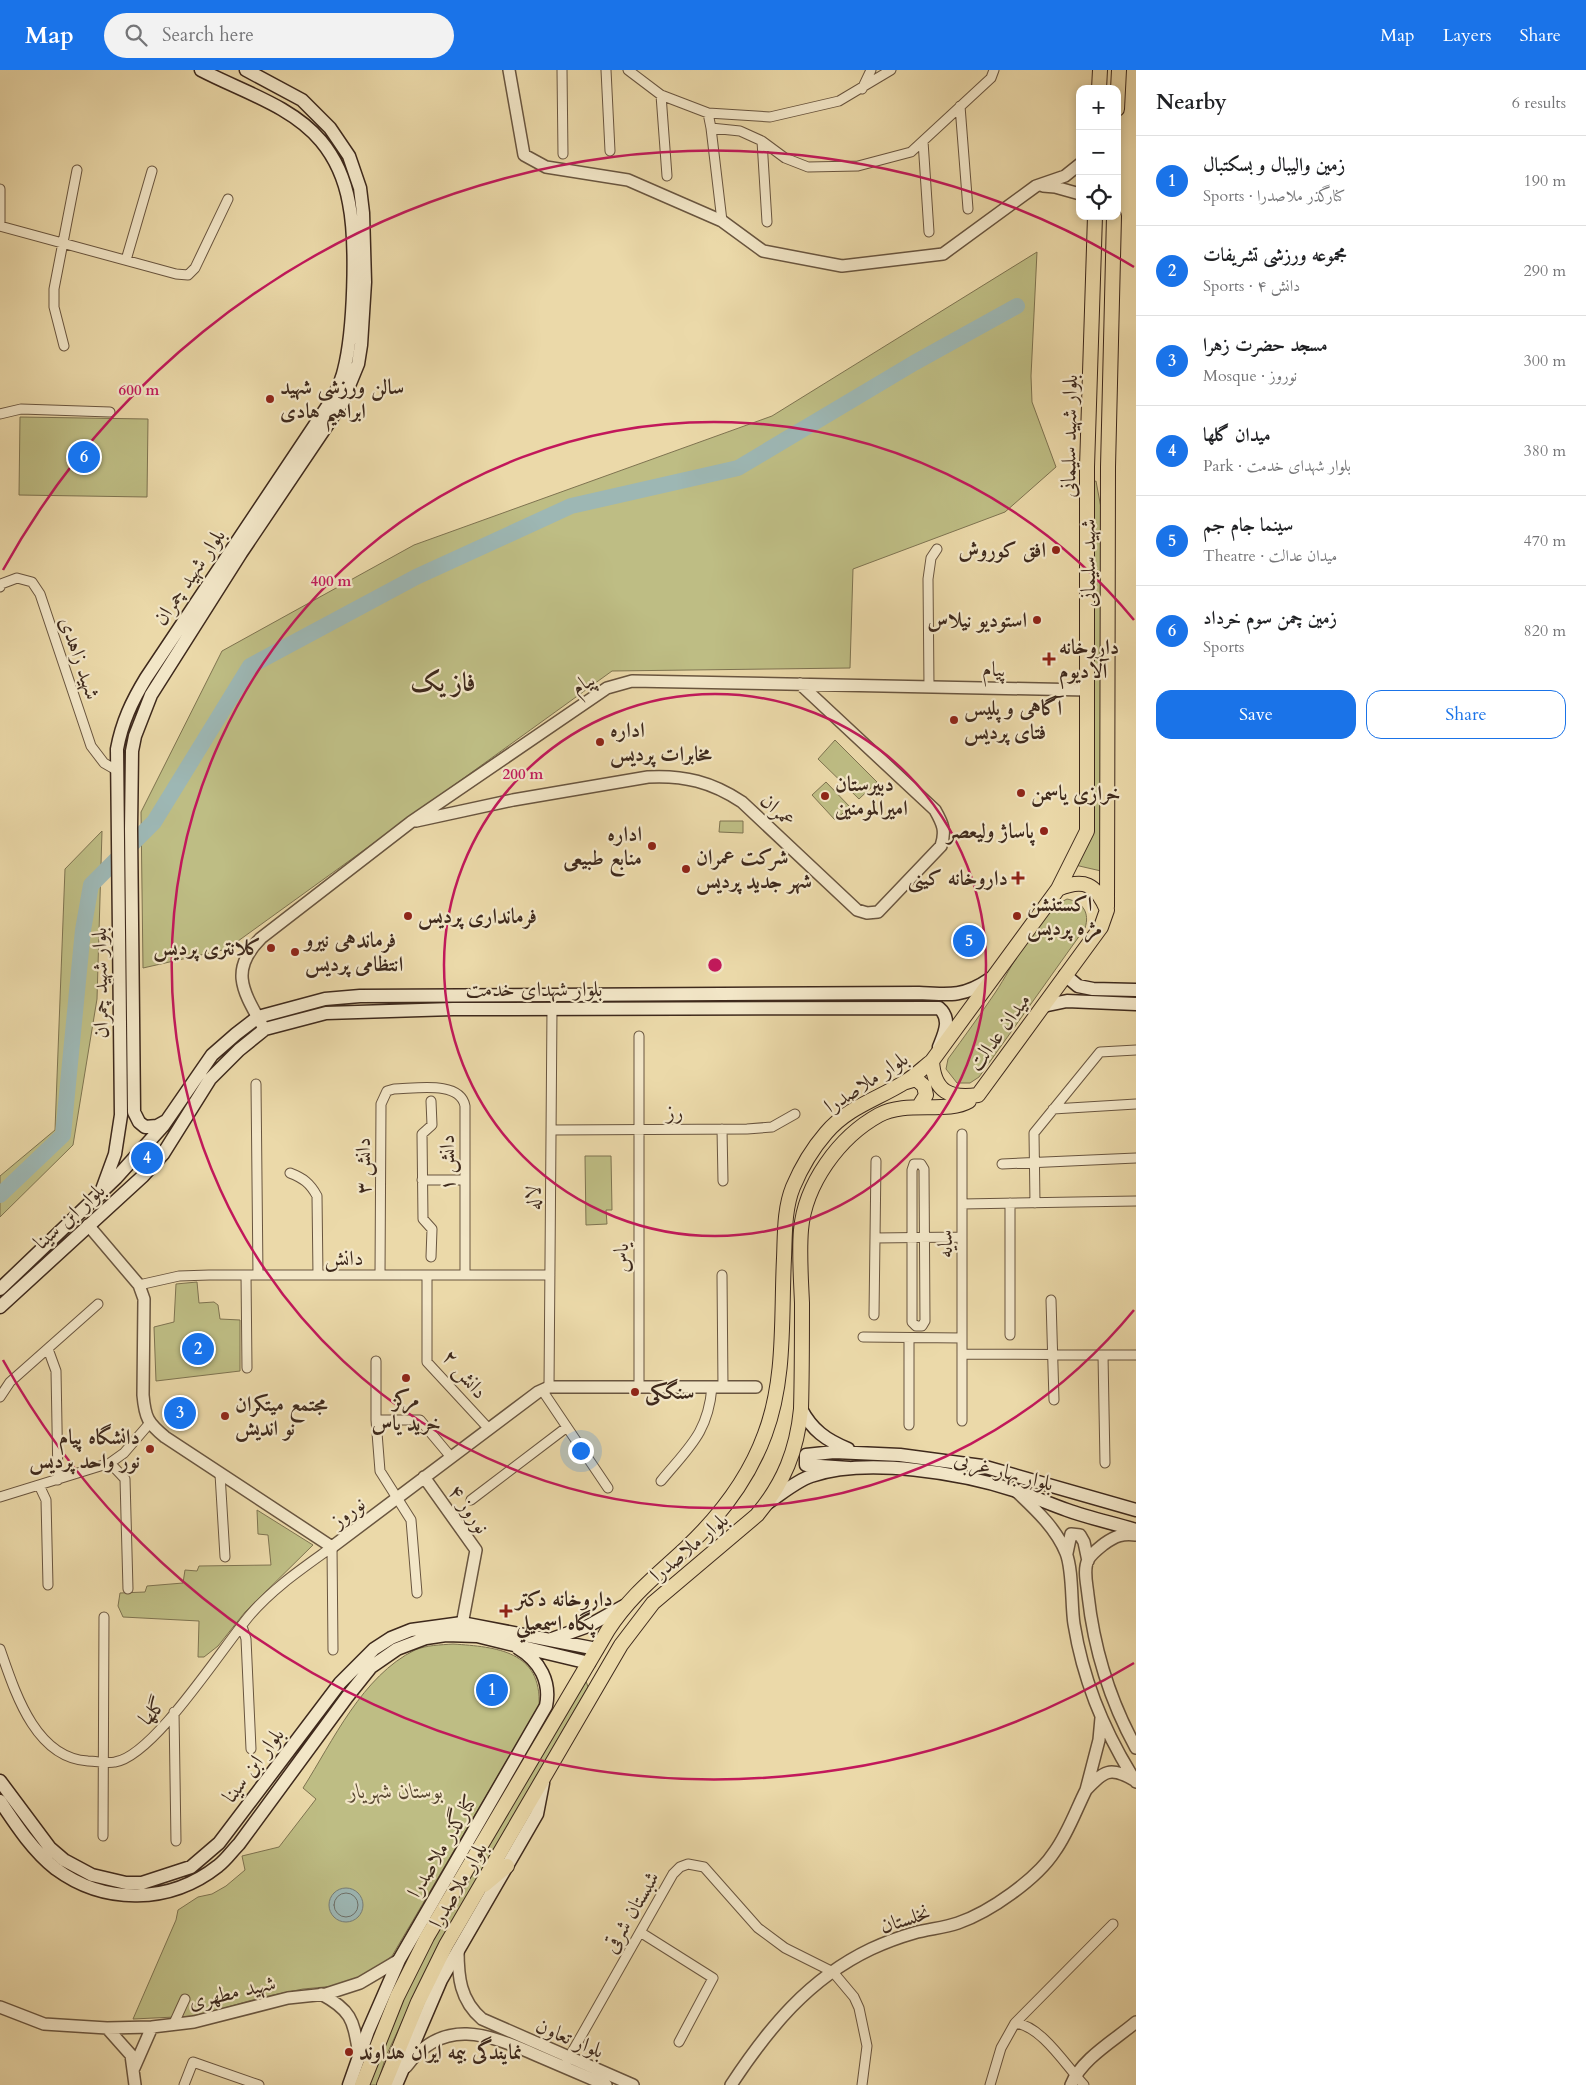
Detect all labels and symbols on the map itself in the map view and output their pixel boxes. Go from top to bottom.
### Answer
place label: سالن ورزشی شهید ابراهیم هادی [280,373,404,432]
street label: بلوار شهید سلیمانی [1054,374,1085,498]
text: 600 m [119,380,160,400]
marker: سالن ورزشی شهید ابراهیم هادی [264,393,276,405]
pin: 6 [68,438,100,476]
street label: شهید سلیمانی [1074,519,1103,607]
street label: بلوار شهید چمران [146,523,233,632]
place label: افق کوروش [958,536,1046,565]
marker: افق کوروش [1050,544,1062,556]
text: 400 m [311,571,352,591]
place label: استودیو نیلاس [927,606,1027,635]
street label: شهید زاهدی [52,613,107,703]
marker: استودیو نیلاس [1031,614,1043,626]
place label: داروخانه آلادیوم [1059,633,1119,690]
marker: داروخانه آلادیوم [1043,653,1055,665]
street label: پیام [982,655,1006,687]
district label: فاز یک [410,665,476,700]
street label: پیام [565,665,603,705]
place label: آگاهی و پلیس فتای پردیس [964,694,1064,747]
marker: آگاهی و پلیس فتای پردیس [948,714,960,726]
place label: اداره مخابرات پردیس [610,716,713,769]
marker: اداره مخابرات پردیس [594,736,606,748]
text: 200 m [503,764,544,784]
place label: دبیرستان امیرالمومنین [835,770,908,823]
place label: خرازی یاسمن [1031,779,1120,808]
street label: عمران [754,787,802,834]
marker: خرازی یاسمن [1015,787,1027,799]
marker: دبیرستان امیرالمومنین [819,790,831,802]
place label: پاساژ ولیعصر [944,817,1036,846]
place label: اداره منابع طبیعی [563,820,642,877]
marker: پاساژ ولیعصر [1038,825,1050,837]
marker: اداره منابع طبیعی [646,840,658,852]
place label: شرکت عمران شهر جدید پردیس [696,843,812,896]
marker: شرکت عمران شهر جدید پردیس [680,863,692,875]
place label: داروخانه کینی [908,864,1008,893]
marker: داروخانه کینی [1012,872,1024,884]
place label: اکستنشن مژه پردیس [1027,890,1102,943]
place label: فرمانداری پردیس [418,902,537,931]
marker: فرمانداری پردیس [402,910,414,922]
marker: اکستنشن مژه پردیس [1011,910,1023,922]
pin: 5 [953,922,985,960]
place label: فرماندهی نیرو انتظامی پردیس [303,926,403,979]
street label: بلوار شهید چمران [85,927,116,1039]
place label: کلانتری پردیس [153,934,261,963]
marker: کلانتری پردیس [265,942,277,954]
marker: فرماندهی نیرو انتظامی پردیس [289,946,301,958]
centre of rings [706,956,724,974]
street label: بلوار شهدای خدمت [466,975,602,1004]
street label: میدان عدالت [961,987,1038,1077]
street label: بلوار ملاصدرا [819,1044,914,1120]
street label: رز [665,1098,683,1127]
street label: دانش ۱ [433,1135,462,1191]
street label: دانش ۳ [349,1138,378,1194]
pin: 4 [131,1139,163,1177]
street label: بلوار ابن سینا [27,1176,112,1256]
street label: لاله [519,1186,548,1210]
street label: سایه [931,1230,960,1258]
street label: یاس [607,1242,636,1273]
street label: دانش [325,1244,363,1273]
pin: 2 [182,1330,214,1368]
street label: دانش ۲ [435,1343,494,1405]
marker: مرکز خرید یاس [400,1372,412,1384]
place label: سنگکی [645,1378,695,1407]
place label: مرکز خرید یاس [371,1385,441,1438]
marker: سنگکی [629,1386,641,1398]
place label: مجتمع میتکران نو اندیش [235,1390,329,1443]
pin: 3 [164,1394,196,1432]
marker: مجتمع میتکران نو اندیش [219,1410,231,1422]
place label: دانشگاه پیام نور واحد پردیس [29,1423,140,1476]
your location [568,1438,594,1464]
marker: دانشگاه پیام نور واحد پردیس [144,1443,156,1455]
street label: بلوار بهار غربی [951,1444,1057,1499]
street label: نوروز ۴ [441,1479,496,1540]
street label: نوروز [323,1490,372,1536]
street label: بلوار ملاصدرا [644,1506,735,1589]
place label: داروخانه دكتر پگاه اسمعيلي [514,1585,613,1643]
marker: داروخانه دكتر پگاه اسمعيلي [500,1605,512,1617]
pin: 1 [476,1671,508,1709]
street label: گلها [132,1691,173,1732]
street label: بلوار ابن سینا [215,1722,291,1809]
park label: بوستان شهریار [347,1777,443,1806]
street label: کنارگذر ملاصدرا [399,1789,485,1903]
street label: بلوار ملاصدرا [422,1837,495,1934]
street label: شبستان شرقی [596,1866,667,1959]
street label: نخلستان [876,1898,934,1941]
street label: شهید مطهری [186,1968,279,2017]
street label: بلوار تعاون [531,2011,608,2066]
place label: نمایندگی بیمه ایران هداوند [359,2036,522,2067]
marker: نمایندگی بیمه ایران هداوند [343,2046,355,2058]

